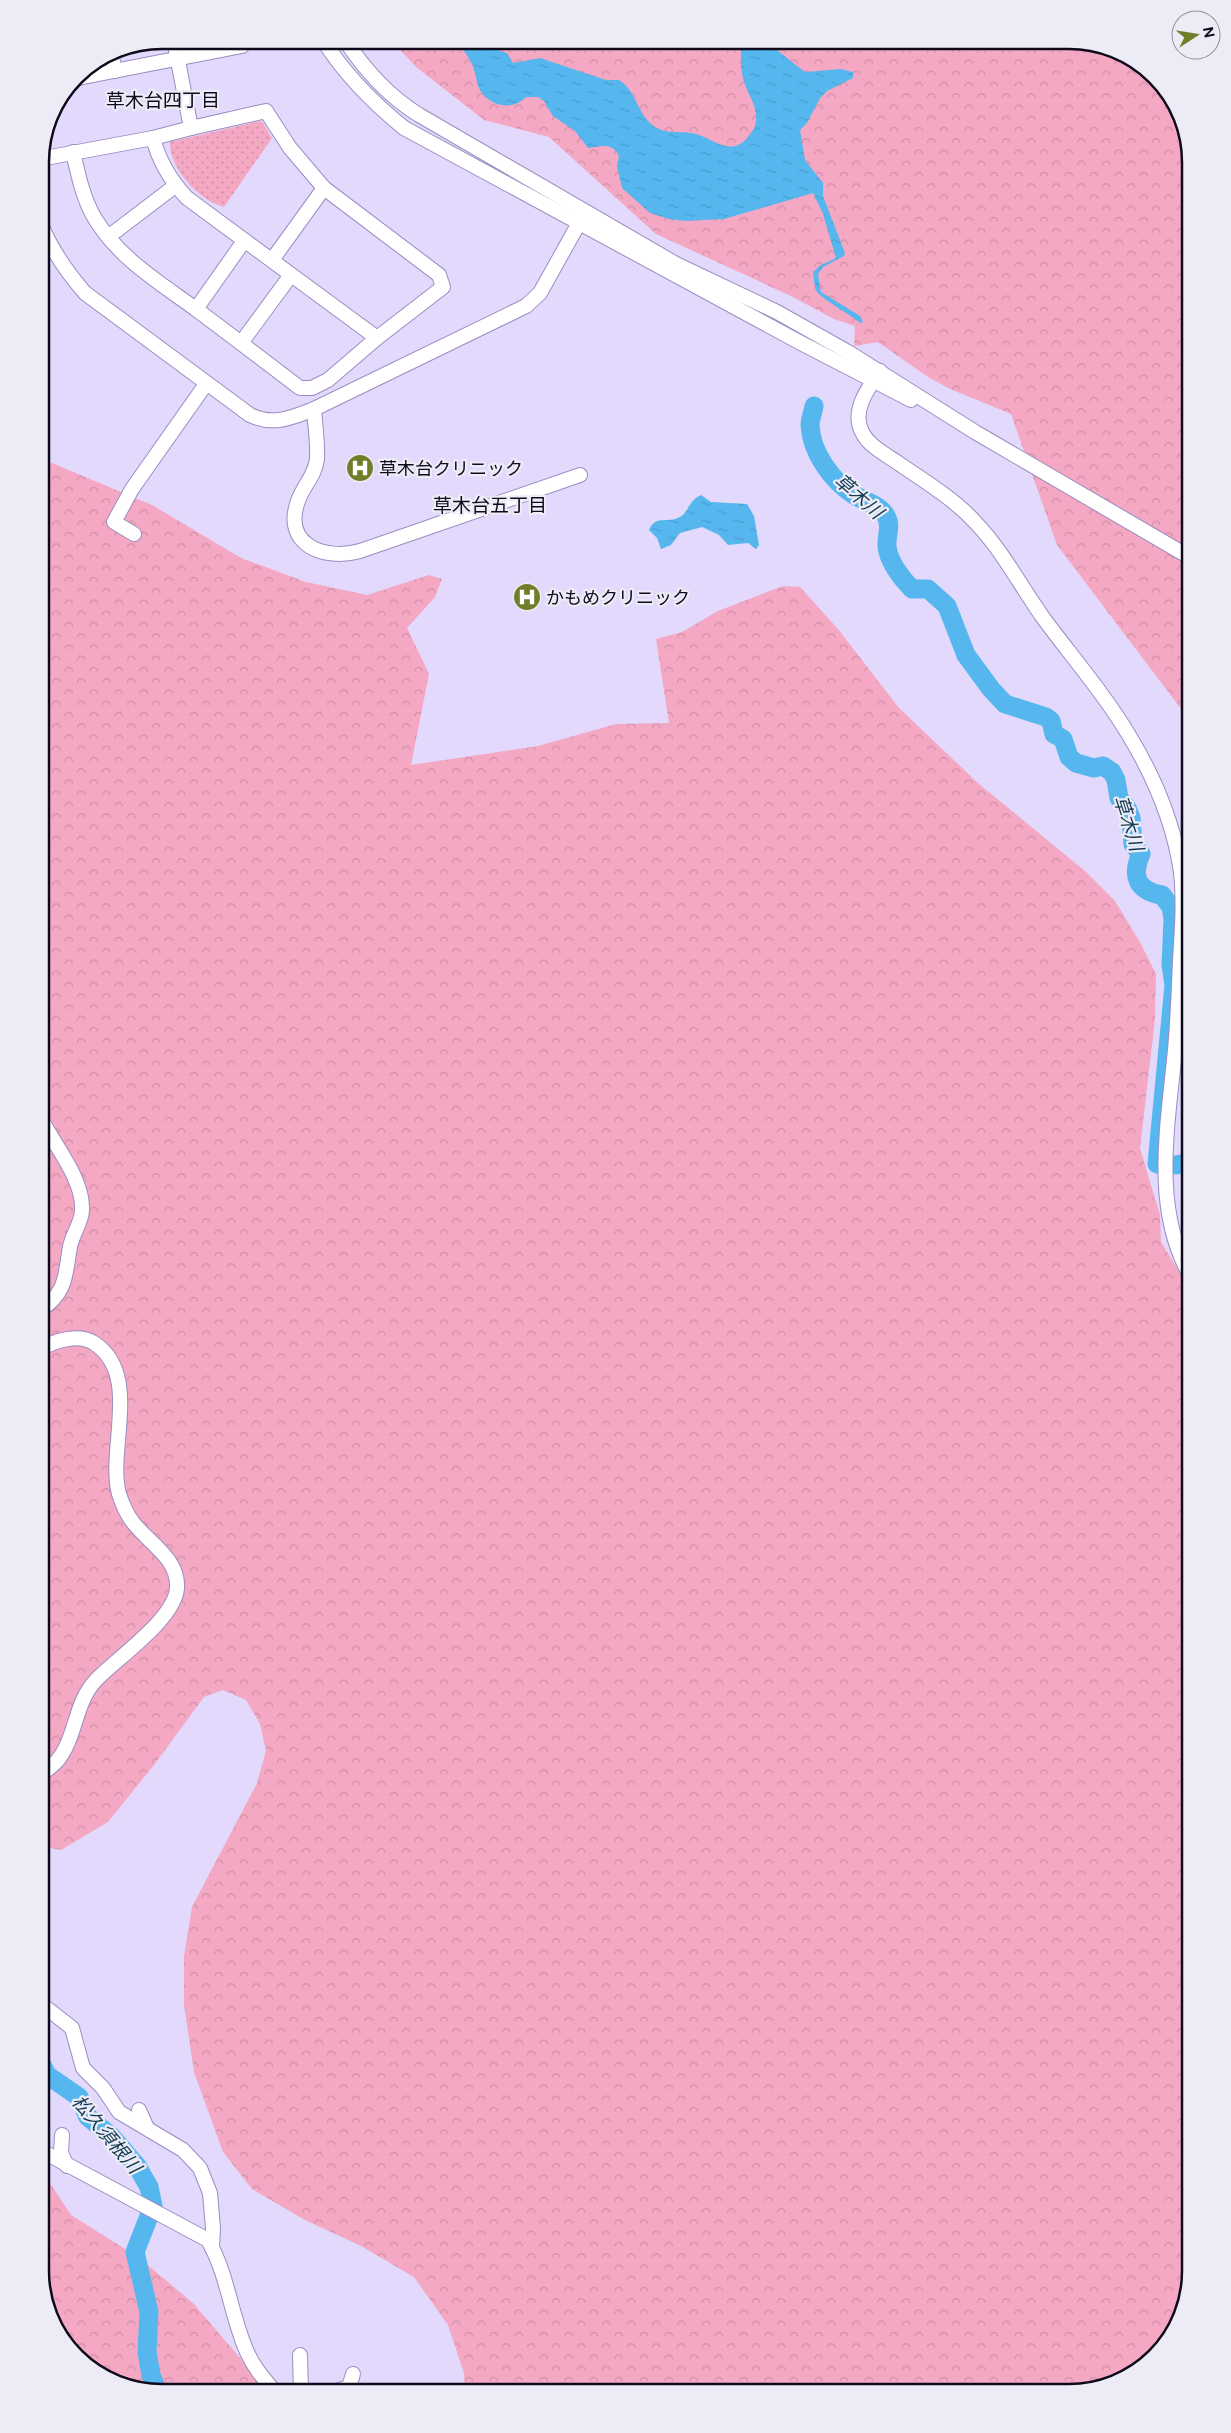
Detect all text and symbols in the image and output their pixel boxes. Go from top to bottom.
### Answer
north arrow [1171,10,1221,60]
text: N [1200,25,1218,39]
district label: 草木台四丁目 [106,89,220,111]
hospital icon: 草木台クリニック [345,453,375,483]
place label: 草木台クリニック [379,458,523,479]
water label: 草木川 [830,469,889,524]
district label: 草木台五丁目 [433,494,547,516]
hospital icon: かもめクリニック [512,582,542,612]
place label: かもめクリニック [546,587,690,608]
water label: 草木川 [1110,792,1149,855]
water label: 松久須根川 [68,2091,147,2179]

